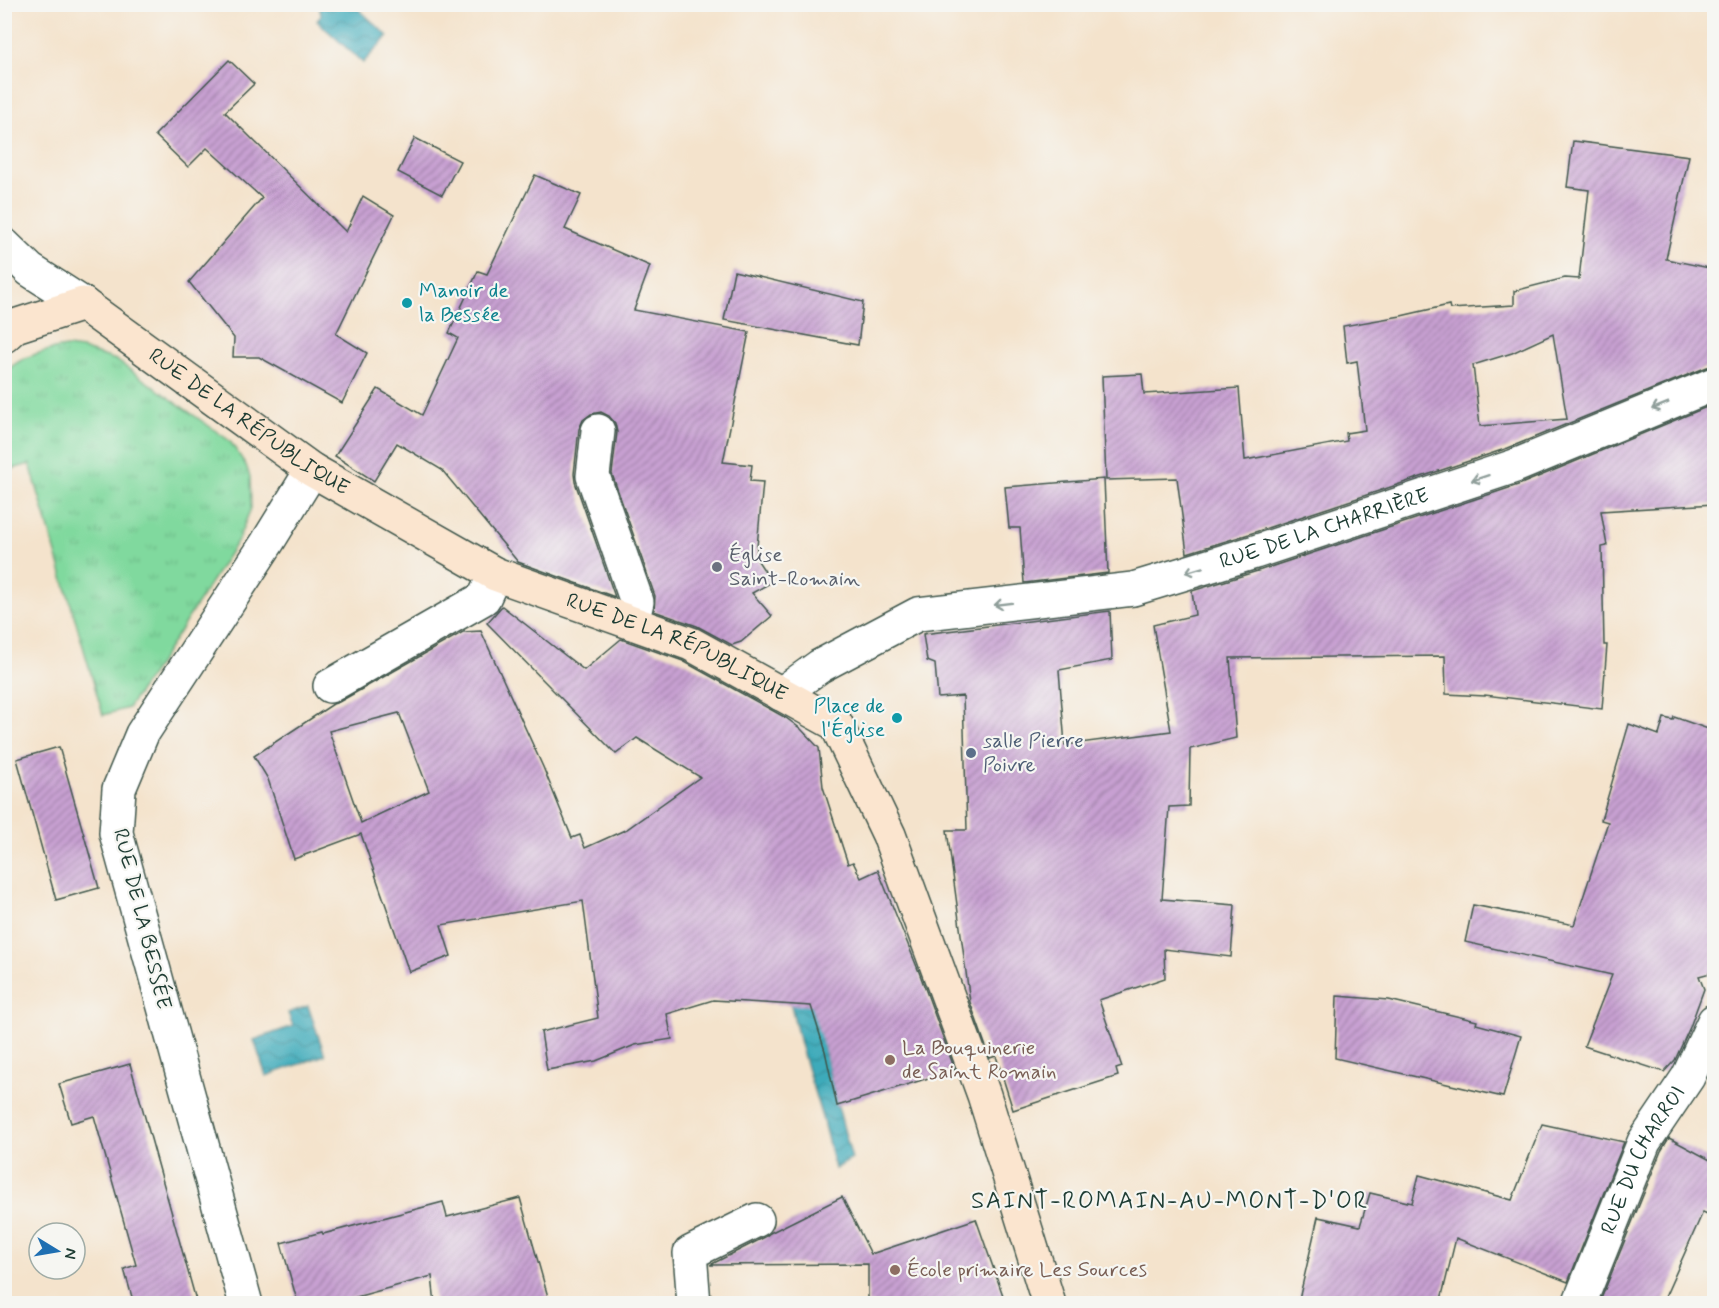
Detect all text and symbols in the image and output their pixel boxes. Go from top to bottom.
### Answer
place label: Manoir de la Bessée [419,277,509,329]
marker: Manoir de la Bessée [400,296,414,310]
street label: RUE DE LA RÉPUBLIQUE [143,342,354,502]
one-way arrow [1652,401,1670,412]
one-way arrow [1471,473,1490,484]
street label: RUE DE LA CHARRIÈRE [1216,481,1433,576]
place label: Église Saint-Romain [729,541,861,593]
marker: Église Saint-Romain [710,560,724,574]
one-way arrow [1185,565,1204,576]
street label: RUE DE LA RÉPUBLIQUE [562,587,792,708]
one-way arrow [994,599,1013,610]
place label: Place de l'Église [814,692,885,744]
marker: Place de l'Église [890,711,904,725]
place label: salle Pierre Poivre [983,727,1084,779]
marker: salle Pierre Poivre [964,746,978,760]
street label: RUE DE LA BESSÉE [106,826,178,1012]
place label: La Bouquinerie de Saint Romain [902,1034,1057,1086]
marker: La Bouquinerie de Saint Romain [883,1053,897,1067]
street label: RUE DU CHARROI [1594,1080,1692,1238]
district label: SAINT-ROMAIN-AU-MONT-D'OR [971,1186,1369,1217]
north arrow [27,1221,87,1281]
text: N [59,1246,82,1261]
place label: École primaire Les Sources [907,1256,1147,1284]
marker: École primaire Les Sources [888,1263,902,1277]

